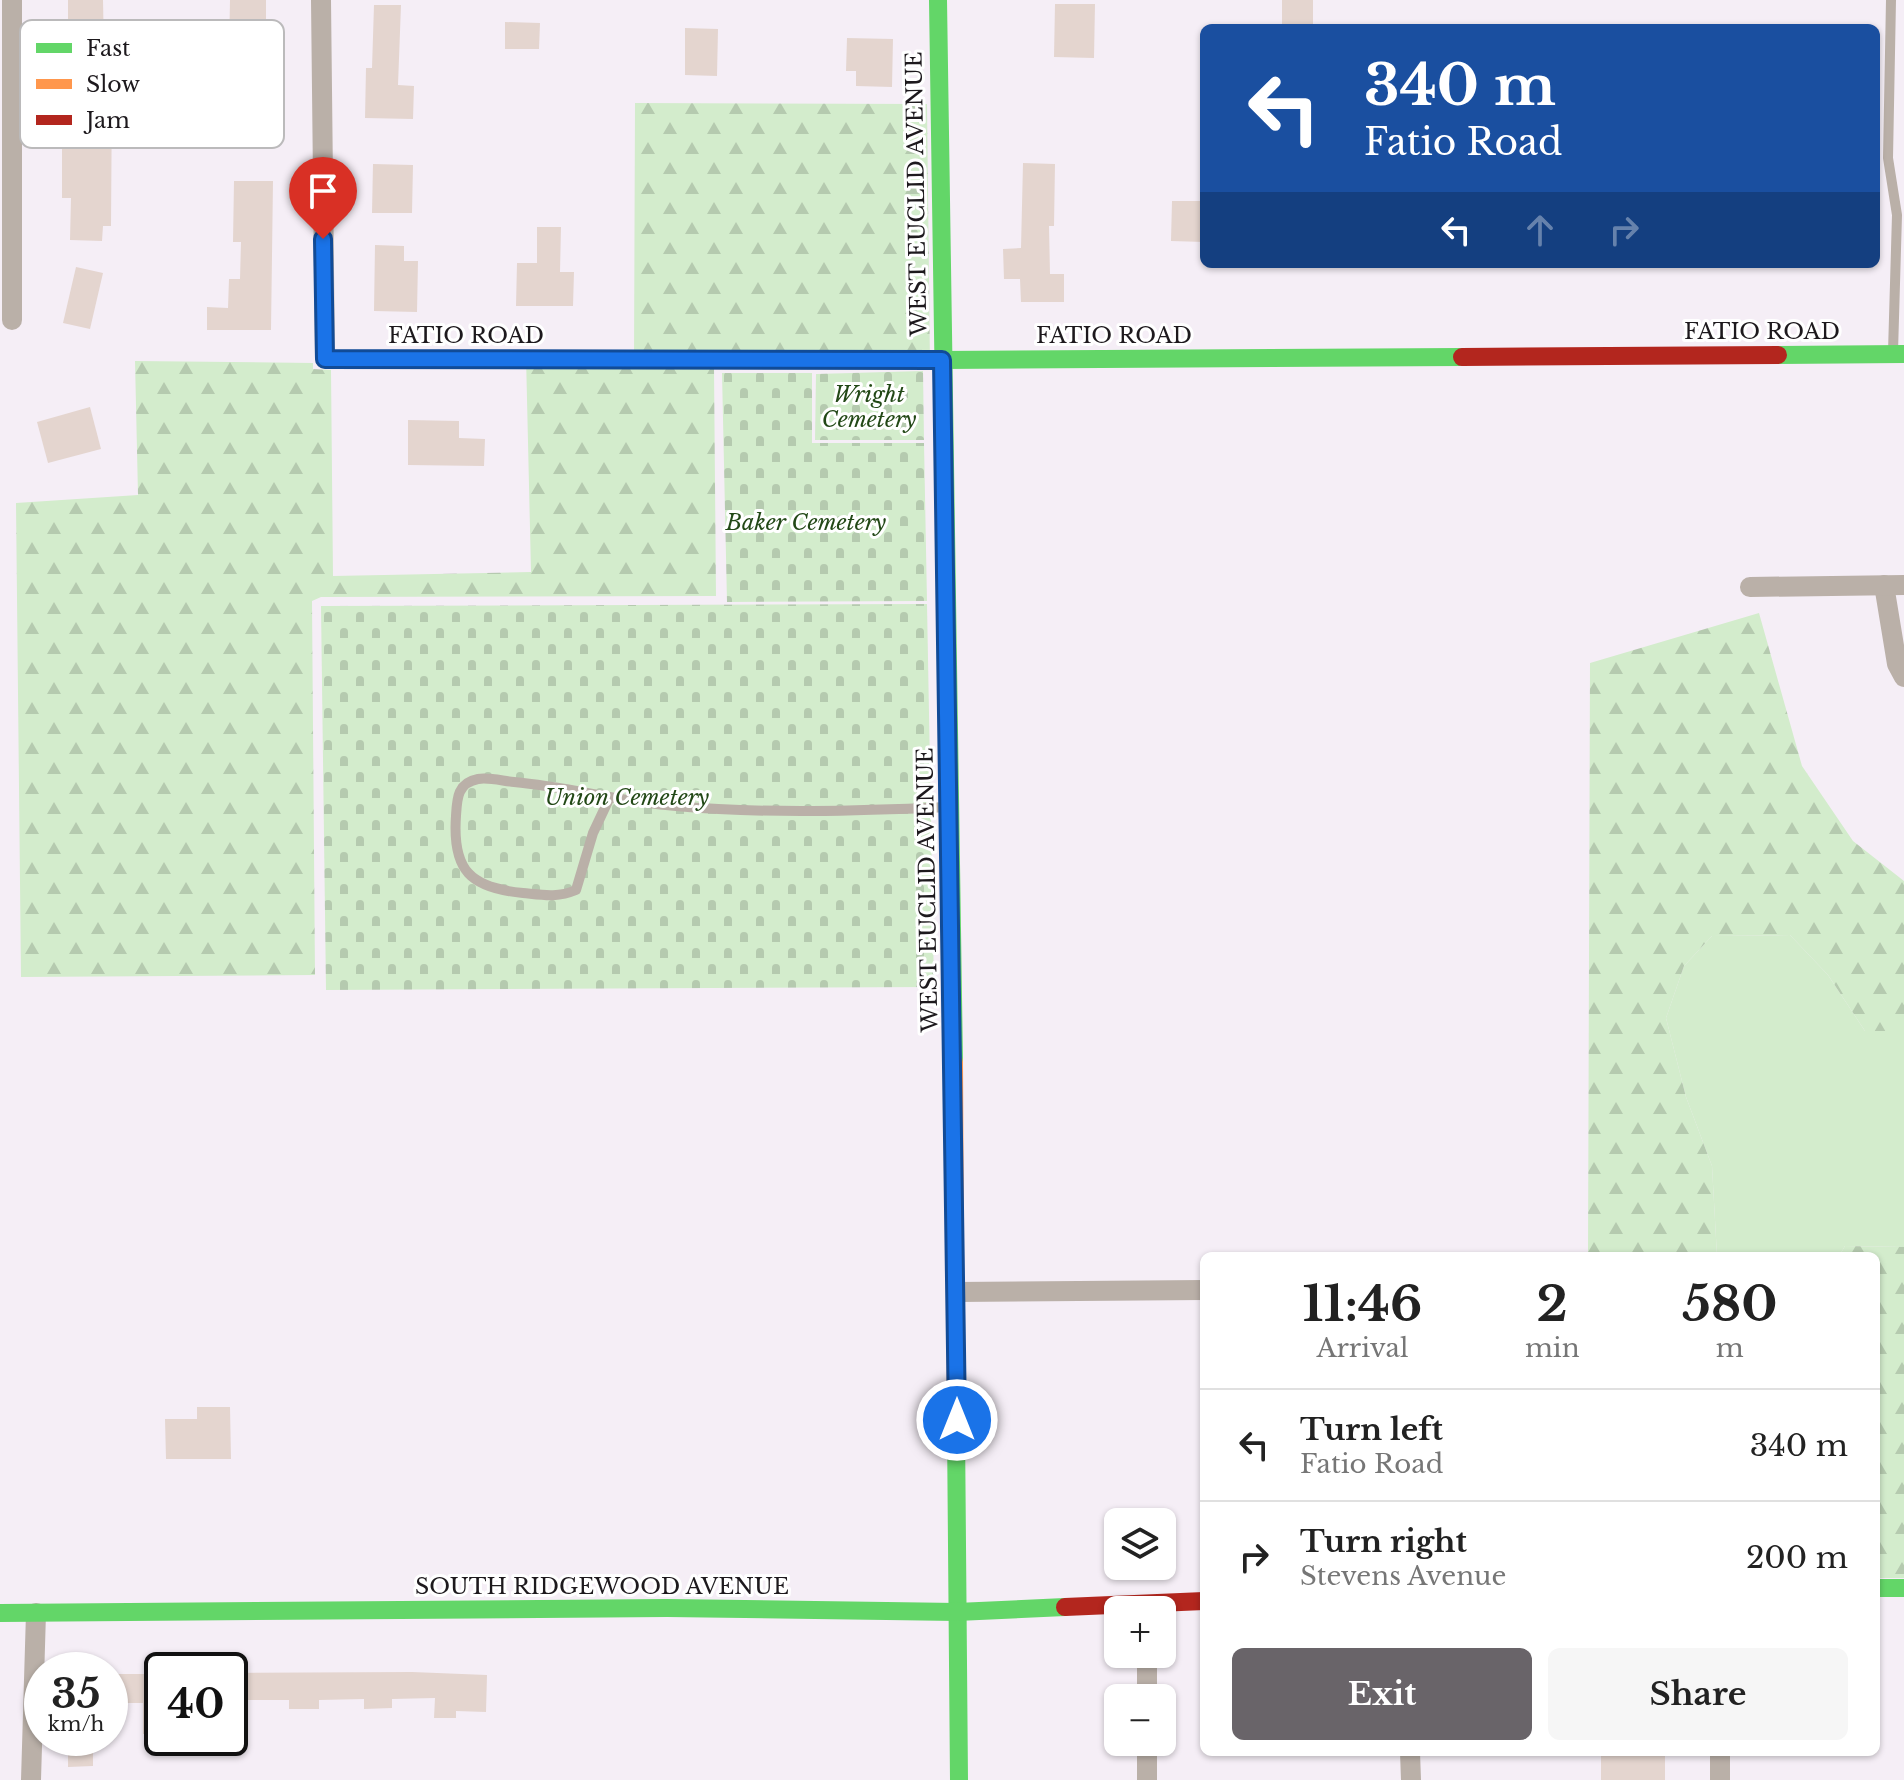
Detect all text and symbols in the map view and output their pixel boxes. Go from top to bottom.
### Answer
legend [20,20,284,148]
text: Fast [86,35,131,62]
street label: WEST EUCLID AVENUE [901,51,933,338]
text: 340 m [1364,51,1556,120]
icon: left [1232,56,1336,160]
text: Slow [86,71,140,98]
text: Jam [83,107,130,134]
text: Fatio Road [1364,120,1562,165]
pin [289,157,357,239]
icon: arrive [301,169,345,213]
icon: left [1434,208,1478,252]
icon: ahead [1518,208,1562,252]
icon: right [1602,208,1646,252]
street label: FATIO ROAD [1684,318,1840,345]
street label: FATIO ROAD [388,322,544,349]
street label: FATIO ROAD [1036,322,1192,349]
park label: Wright Cemetery [822,381,917,433]
park label: Baker Cemetery [725,509,887,536]
street label: WEST EUCLID AVENUE [912,747,944,1034]
park label: Union Cemetery [545,784,710,811]
text: 11:46 [1303,1274,1422,1334]
text: 2 [1537,1274,1568,1334]
text: 580 [1682,1274,1777,1334]
text: Arrival [1316,1332,1408,1364]
text: min [1525,1332,1580,1364]
text: m [1716,1332,1744,1364]
position arrow [915,1378,999,1462]
text: Turn left [1300,1411,1443,1448]
icon: left [1232,1423,1276,1467]
text: 340 m [1750,1427,1848,1464]
text: Fatio Road [1300,1448,1443,1480]
map controls [1104,1508,1176,1756]
button: layers [1104,1508,1176,1580]
text: Turn right [1300,1523,1467,1560]
icon: right [1232,1535,1276,1579]
text: 200 m [1746,1539,1848,1576]
text: Stevens Avenue [1300,1560,1506,1592]
street label: SOUTH RIDGEWOOD AVENUE [415,1573,789,1600]
button: + [1104,1596,1176,1668]
button: Exit [1232,1648,1532,1740]
button: Share [1548,1648,1848,1740]
speed limit sign: 40 [144,1652,248,1756]
text: 35 [51,1669,101,1719]
button: − [1104,1684,1176,1756]
text: km/h [48,1712,104,1736]

